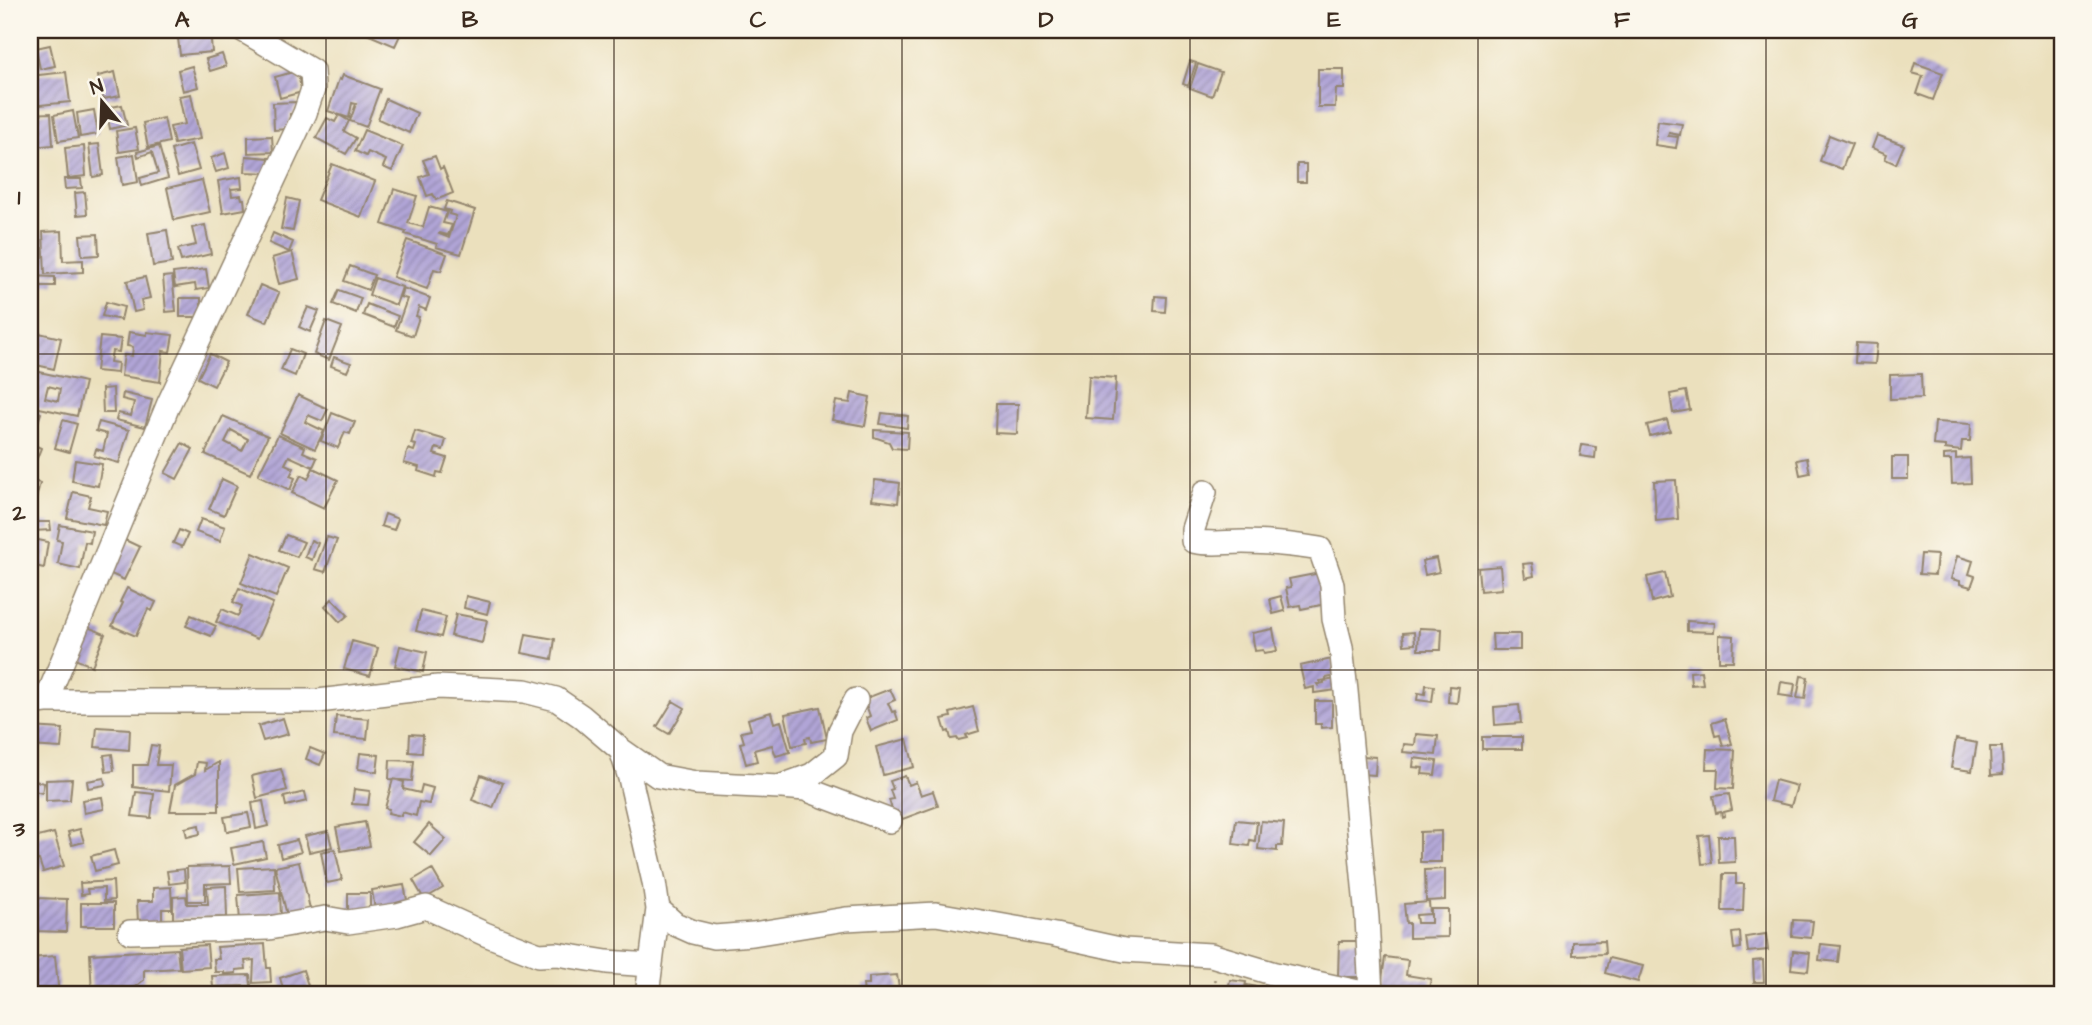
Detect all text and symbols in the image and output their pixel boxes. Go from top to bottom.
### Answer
text: A [175,4,190,36]
text: B [462,4,479,36]
text: C [750,4,767,36]
text: D [1039,4,1054,36]
text: E [1327,4,1341,36]
text: F [1614,4,1631,36]
text: G [1902,4,1918,36]
north arrow [66,66,136,136]
text: N [87,73,107,102]
text: 1 [18,181,21,213]
text: 2 [11,497,26,529]
text: 3 [12,813,25,845]

